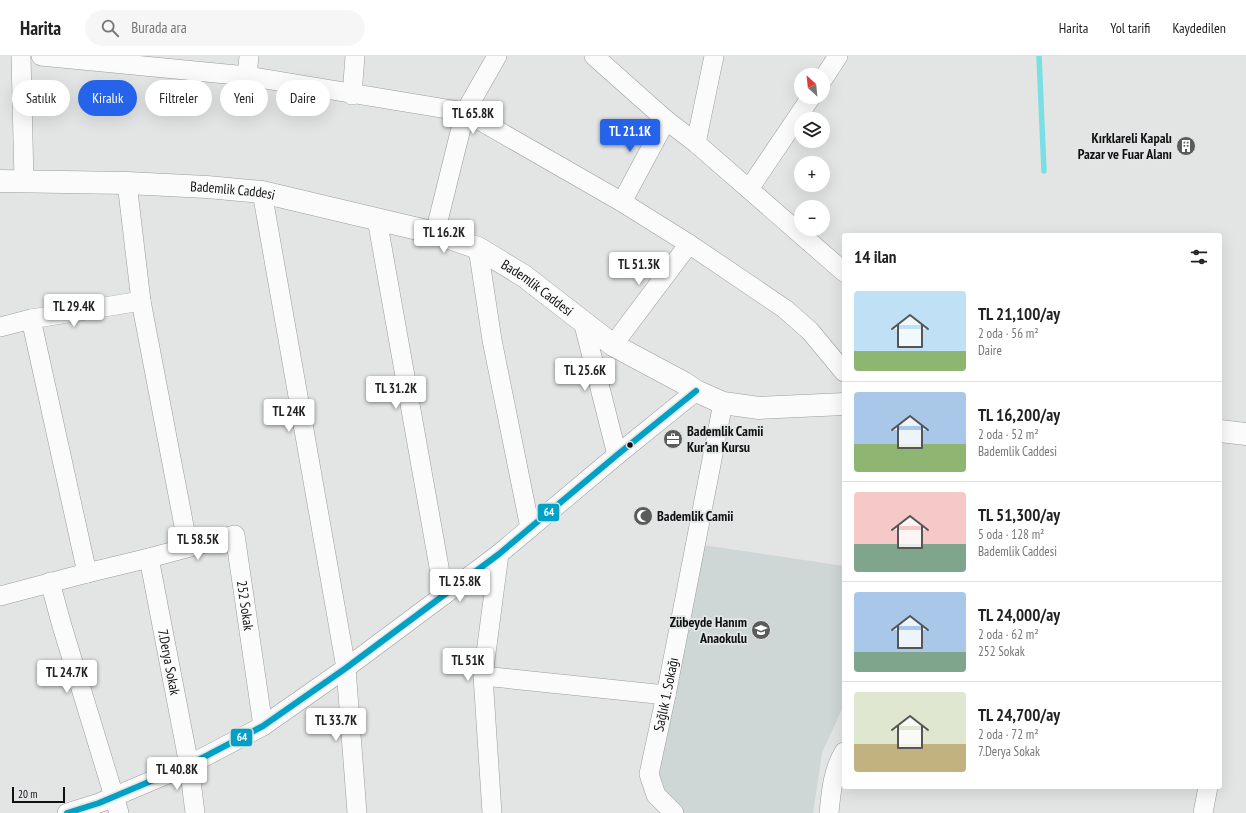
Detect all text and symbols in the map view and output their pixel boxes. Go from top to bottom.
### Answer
search box [85,10,365,46]
text: Harita [20,16,61,40]
icon: search [99,17,121,39]
text: Burada ara [131,18,187,37]
text: Harita [1059,19,1088,37]
text: Yol tarifi [1110,19,1150,37]
text: Kaydedilen [1172,19,1226,37]
north arrow [794,68,830,104]
map controls [794,68,830,236]
chip: Satılık [12,80,70,116]
chip: Kiralık [78,80,137,116]
chip: Filtreler [145,80,212,116]
chip: Yeni [220,80,268,116]
chip: Daire [276,80,330,116]
pin: TL 65.8K [432,101,514,135]
text: TL 65.8K [452,105,494,122]
button: layers [794,112,830,148]
pin: TL 21.1K [589,119,671,153]
text: TL 21.1K [609,123,651,140]
place label: Kırklareli Kapalı Pazar ve Fuar Alanı [1078,129,1172,163]
building icon: Kırklareli Kapalı Pazar ve Fuar Alanı [1175,135,1197,157]
button: + [794,156,830,192]
street label: Bademlik Caddesi [190,177,277,204]
button: − [794,200,830,236]
pin: TL 16.2K [403,220,485,254]
text: TL 16.2K [423,224,465,241]
text: 14 ilan [854,246,896,268]
icon: filters [1188,246,1210,268]
pin: TL 51.3K [598,252,680,286]
street label: Bademlik Caddesi [498,255,577,320]
text: TL 51.3K [618,256,660,273]
pin: TL 29.4K [33,294,115,328]
text: TL 29.4K [53,298,95,315]
text: TL 21,100/ay [978,303,1060,325]
icon: home [886,307,934,355]
text: 2 oda · 56 m² [978,325,1039,342]
text: Daire [978,342,1002,359]
pin: TL 25.6K [544,358,626,392]
text: TL 25.6K [564,362,606,379]
pin: TL 31.2K [355,376,437,410]
text: TL 31.2K [375,380,417,397]
pin: TL 24K [256,399,322,433]
text: TL 24K [273,403,305,420]
text: TL 16,200/ay [978,404,1060,426]
icon: home [886,408,934,456]
place label: Bademlik Camii Kur'an Kursu [687,422,763,456]
text: 2 oda · 52 m² [978,426,1039,443]
office icon: Bademlik Camii Kur'an Kursu [662,428,684,450]
unlabelled marker [625,440,635,450]
text: Bademlik Caddesi [978,443,1057,460]
line badge: 64 [537,503,560,522]
text: TL 51,300/ay [978,504,1060,526]
text: 64 [544,505,555,519]
mosque icon: Bademlik Camii [632,505,654,527]
place label: Bademlik Camii [657,507,733,525]
icon: home [886,508,934,556]
text: 5 oda · 128 m² [978,526,1044,543]
pin: TL 58.5K [157,527,239,561]
text: TL 58.5K [177,531,219,548]
text: Bademlik Caddesi [978,543,1057,560]
pin: TL 25.8K [419,569,501,603]
text: TL 25.8K [439,573,481,590]
street label: 252 Sokak [233,579,258,632]
text: TL 24,000/ay [978,604,1060,626]
icon: home [886,608,934,656]
place label: Zübeyde Hanım Anaokulu [670,613,747,647]
school or university icon: Zübeyde Hanım Anaokulu [750,619,772,641]
text: 2 oda · 62 m² [978,626,1039,643]
street label: 7.Derya Sokak [154,628,184,697]
text: 252 Sokak [978,643,1025,660]
pin: TL 51K [435,648,501,682]
text: TL 51K [452,652,484,669]
street label: Sağlık 1. Sokağı [649,656,682,733]
pin: TL 24.7K [26,660,108,694]
text: TL 24.7K [46,664,88,681]
text: TL 24,700/ay [978,704,1060,726]
pin: TL 33.7K [295,708,377,742]
icon: home [886,708,934,756]
text: TL 33.7K [315,712,357,729]
text: 2 oda · 72 m² [978,726,1039,743]
line badge: 64 [230,728,253,747]
text: 64 [237,730,248,744]
text: 7.Derya Sokak [978,743,1040,760]
pin: TL 40.8K [136,757,218,791]
text: TL 40.8K [156,761,198,778]
scale bar [12,785,65,804]
text: 20 m [18,787,37,801]

